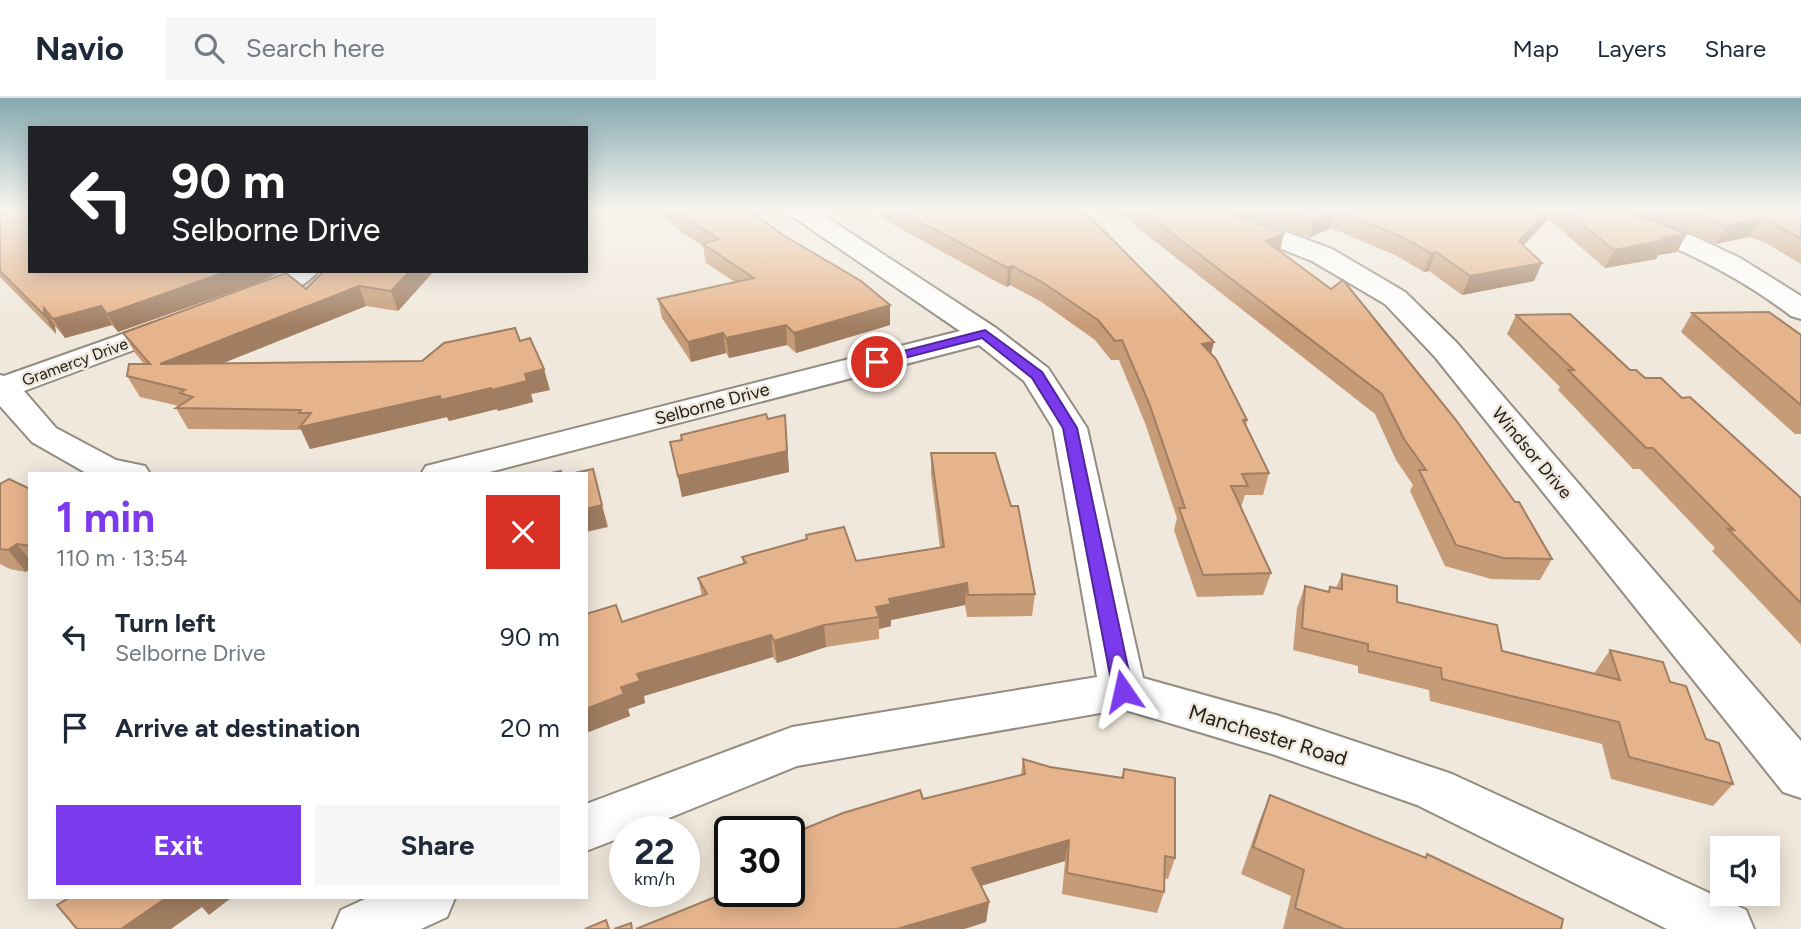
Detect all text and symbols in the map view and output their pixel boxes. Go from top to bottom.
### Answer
search box [166,17,656,80]
text: Navio [35,29,124,68]
icon: search [190,29,228,67]
text: Search here [246,32,385,64]
text: Map [1512,34,1559,63]
text: Layers [1597,34,1666,63]
text: Share [1704,34,1766,63]
text: 90 m [171,151,286,210]
icon: left [56,154,147,245]
text: Selborne Drive [171,211,381,249]
pin [847,332,907,392]
street label: Gramercy Drive [19,334,131,390]
icon: arrive [858,343,896,381]
street label: Selborne Drive [652,378,772,430]
street label: Windsor Drive [1487,403,1577,503]
text: 1 min [56,492,155,543]
button: close [486,495,560,569]
text: 110 m · 13:54 [56,544,188,572]
text: Turn left [115,607,216,639]
icon: left [56,618,94,656]
text: 90 m [500,621,560,653]
text: Selborne Drive [115,639,266,667]
position arrow [1086,654,1160,728]
street label: Manchester Road [1186,699,1350,771]
icon: arrive [56,709,94,747]
text: Arrive at destination [115,712,360,744]
text: 20 m [500,712,560,744]
button: Exit [56,805,301,885]
button: Share [315,805,560,885]
speed limit sign: 30 [714,816,805,907]
text: 22 [634,831,675,873]
map controls [1710,836,1780,906]
button: sound [1710,836,1780,906]
text: km/h [634,868,675,890]

